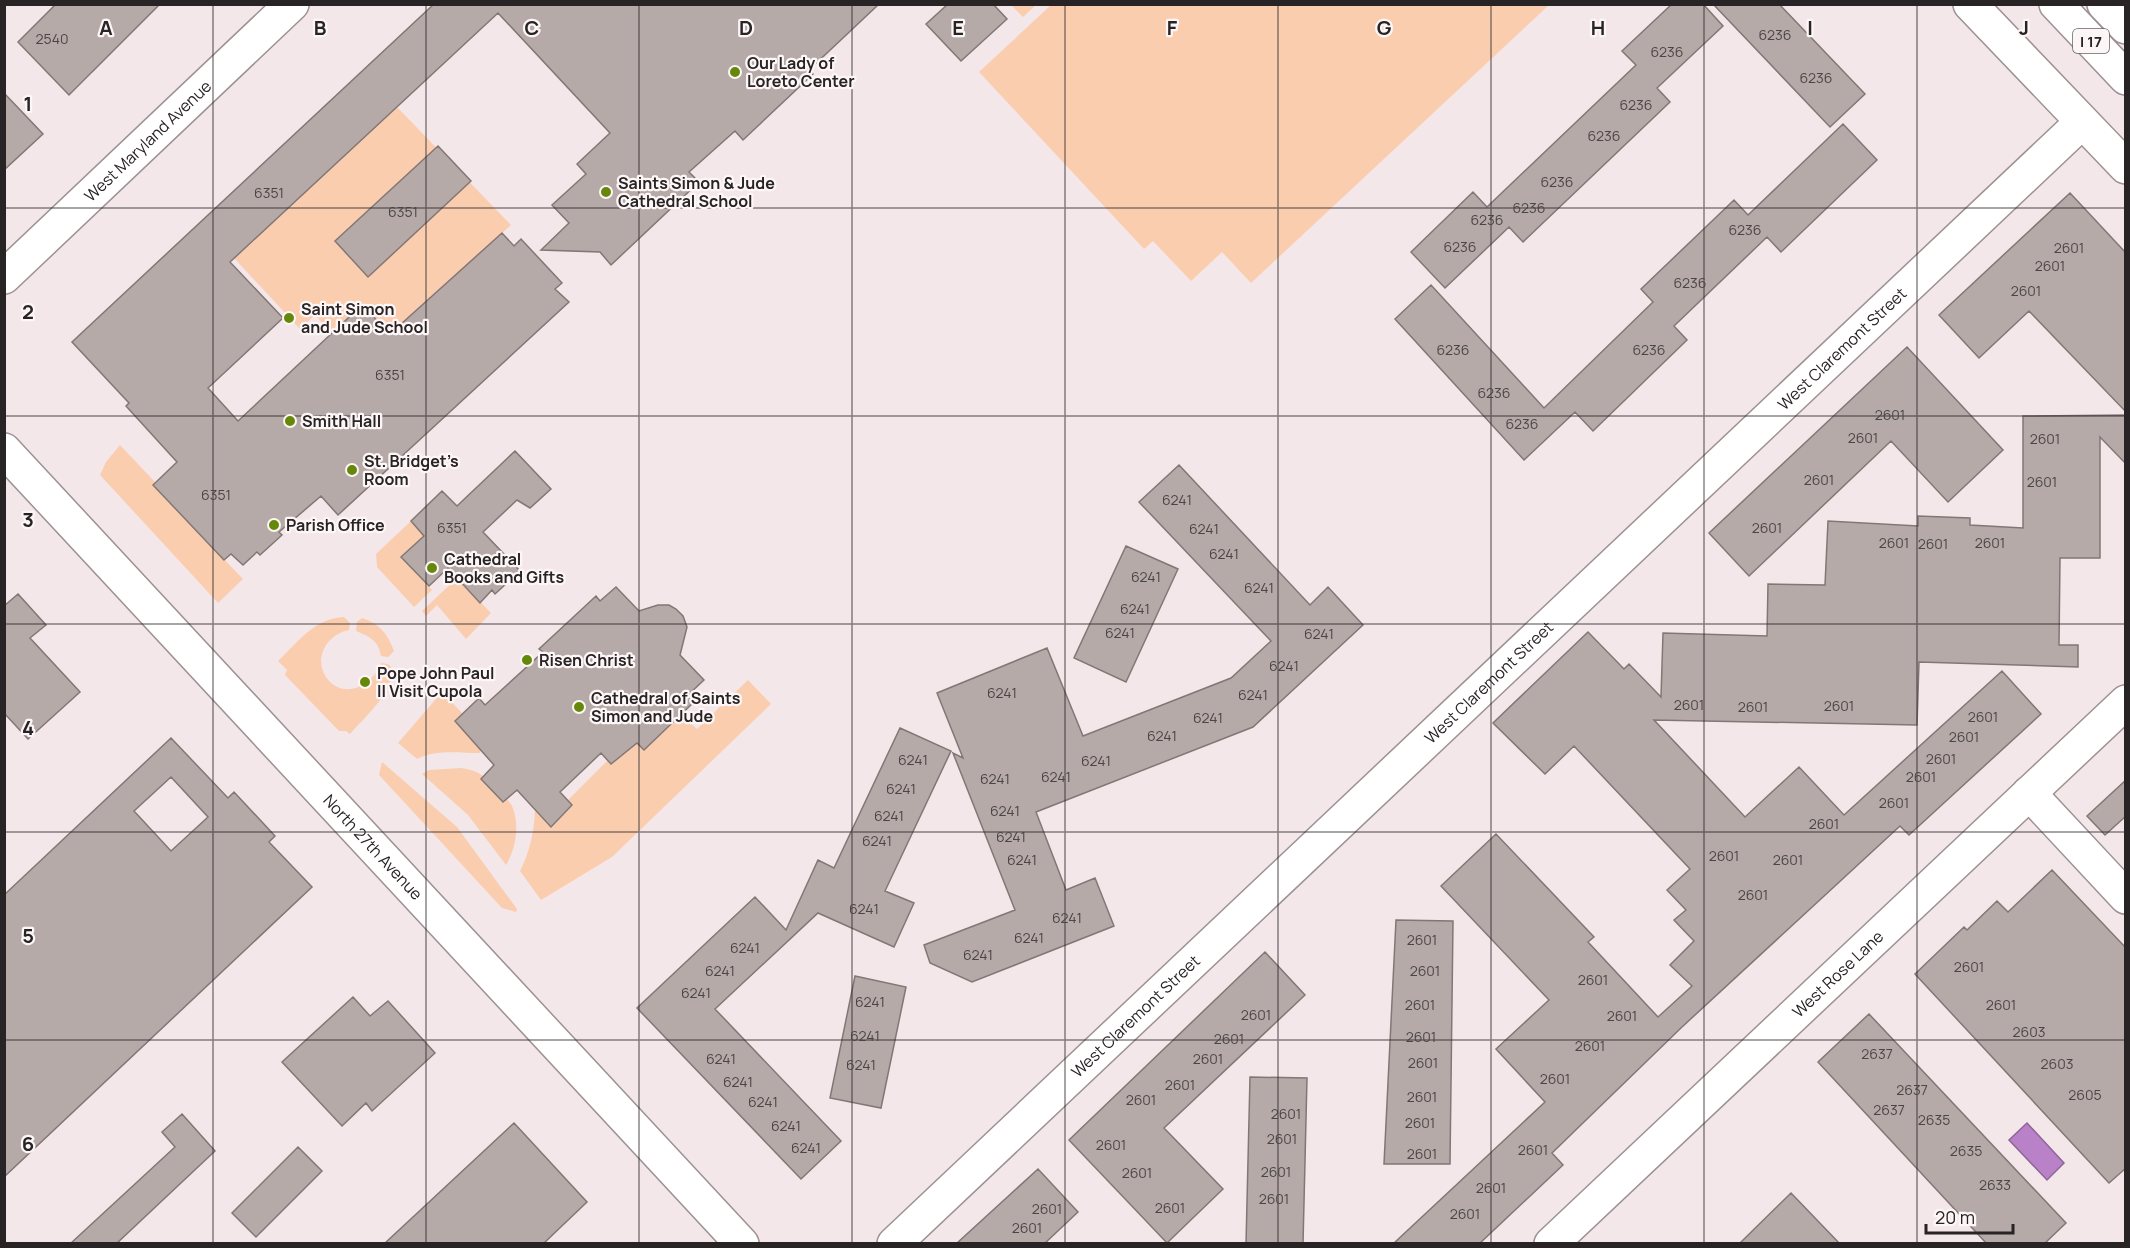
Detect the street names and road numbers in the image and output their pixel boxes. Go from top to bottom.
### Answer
road number: I 17 [2073,29,2109,53]
street label: West Maryland Avenue [79,75,216,206]
street label: West Claremont Street [1773,282,1911,415]
street label: West Claremont Street [1420,616,1558,748]
street label: North 27th Avenue [318,790,428,904]
street label: West Rose Lane [1787,925,1888,1022]
street label: West Claremont Street [1066,950,1205,1082]

